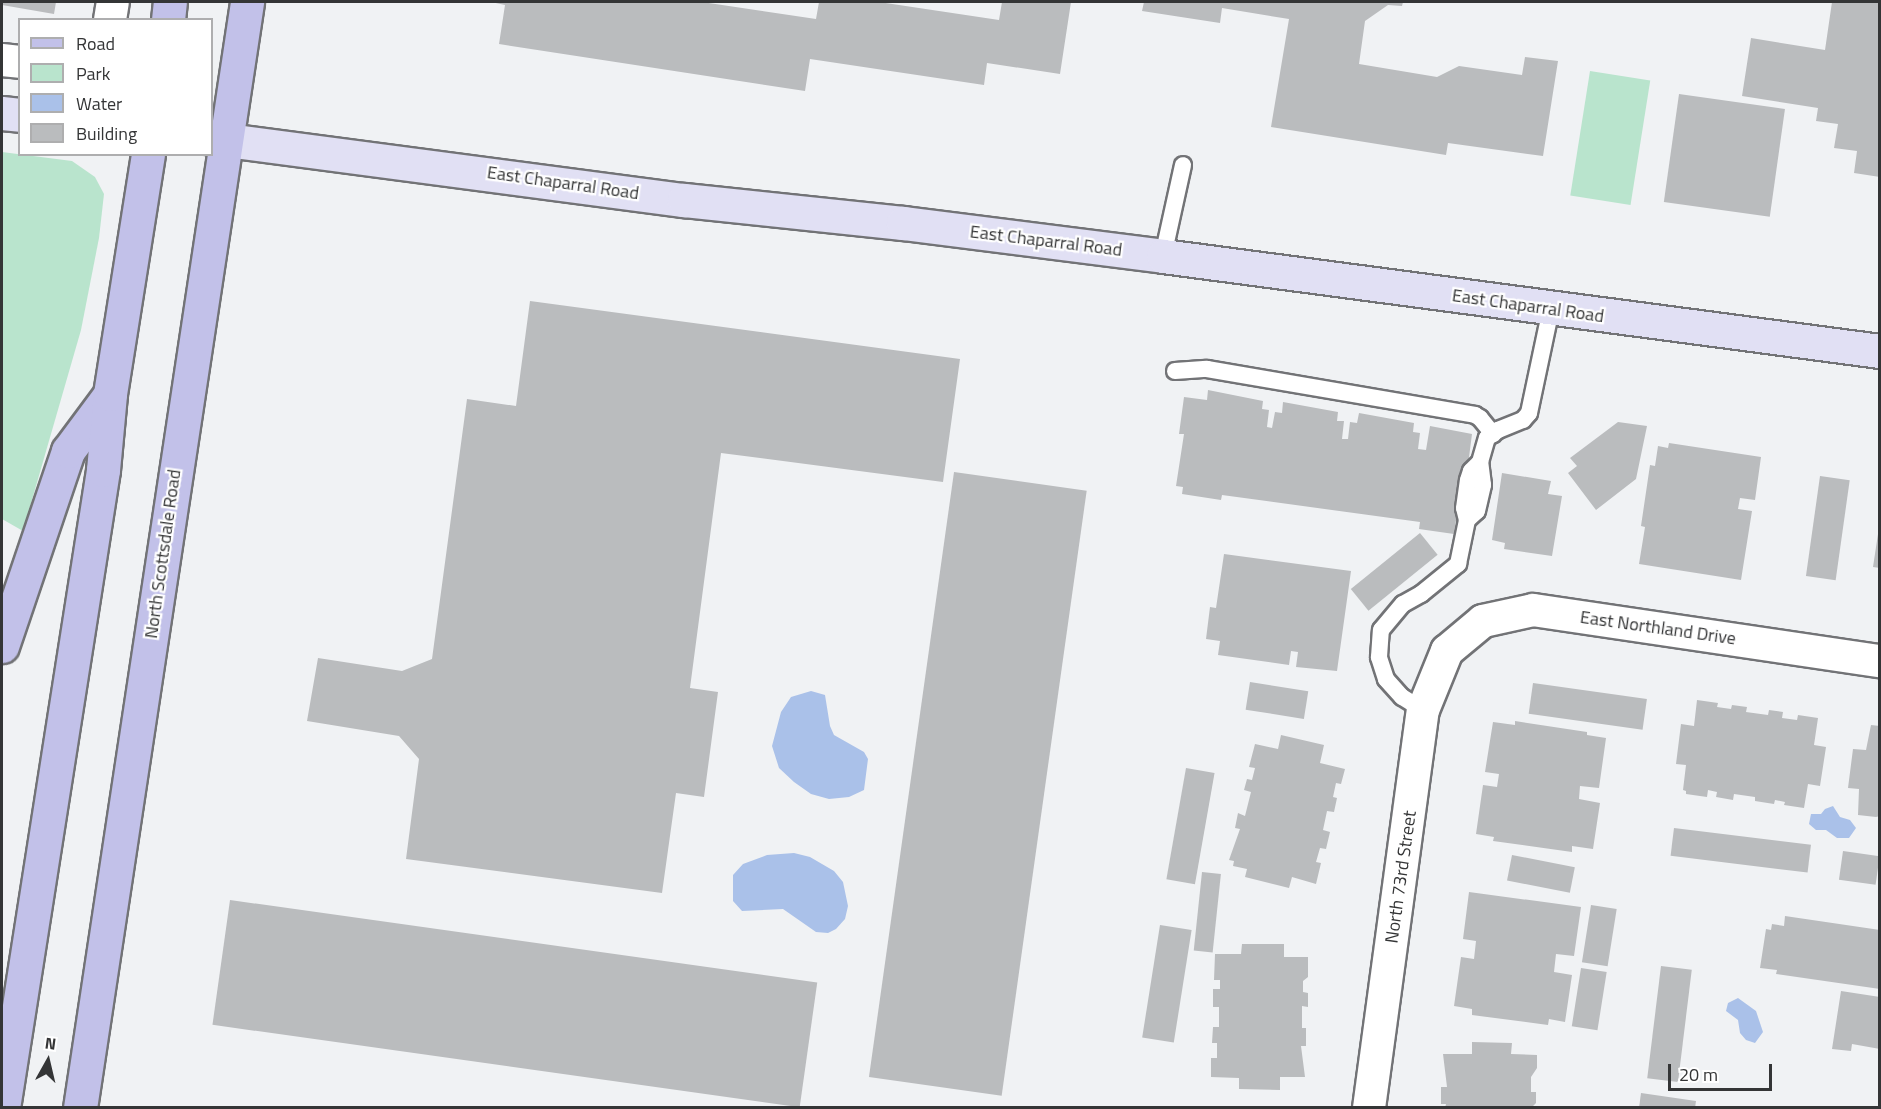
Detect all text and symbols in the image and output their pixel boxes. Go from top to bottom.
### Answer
legend [18,18,213,156]
text: Road [76,30,115,57]
text: Park [76,60,110,87]
text: Water [76,90,122,117]
text: Building [76,120,137,147]
street label: East Chaparral Road [486,162,640,204]
street label: East Chaparral Road [969,221,1123,261]
street label: East Chaparral Road [1451,285,1605,327]
street label: North Scottsdale Road [140,468,186,640]
street label: East Northland Drive [1579,606,1737,650]
street label: North 73rd Street [1381,809,1421,945]
north arrow [18,1031,78,1091]
text: N [43,1031,58,1056]
scale bar [1671,1052,1774,1090]
text: 20 m [1679,1061,1718,1088]

